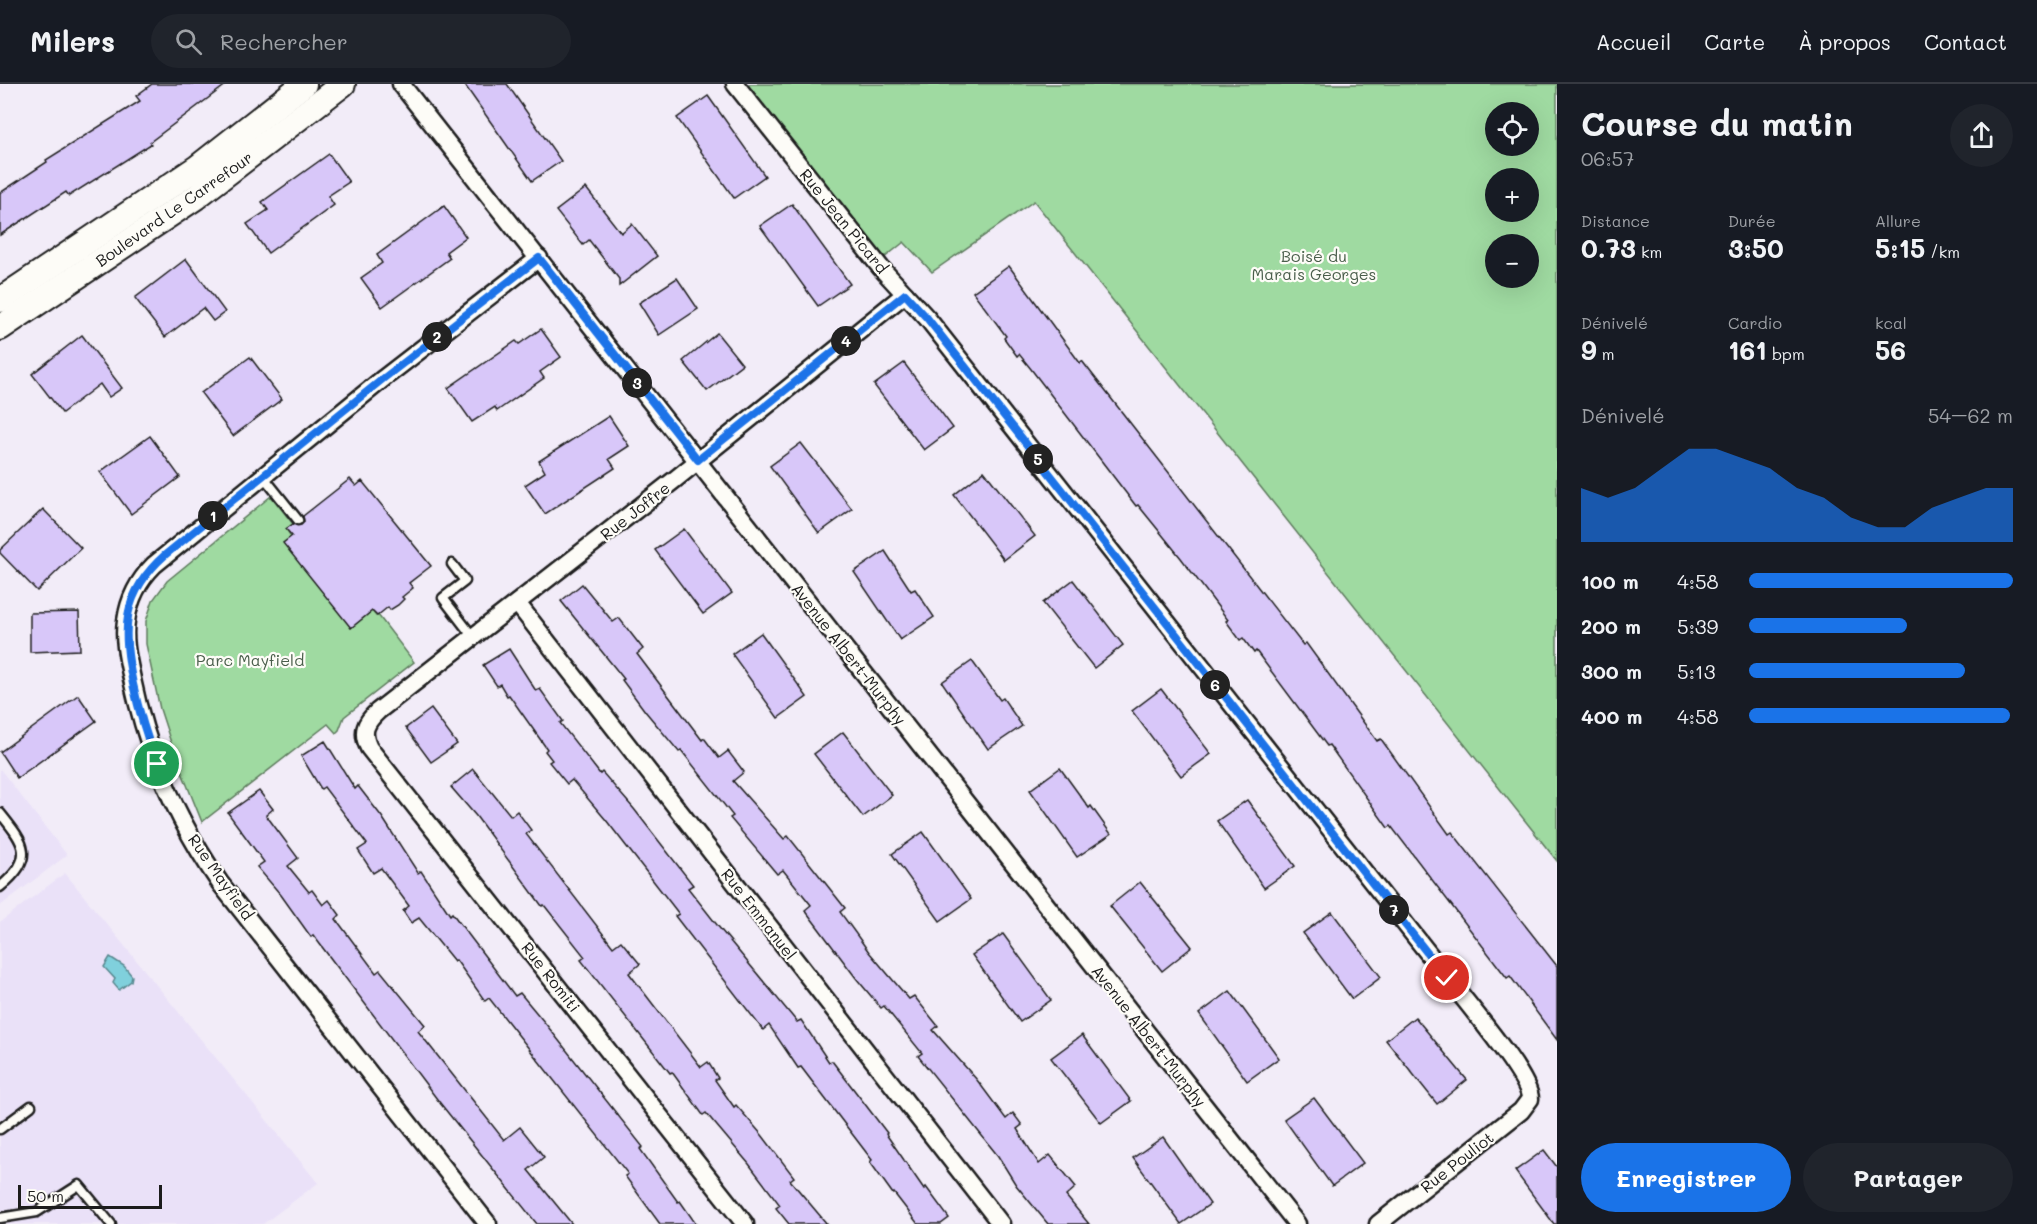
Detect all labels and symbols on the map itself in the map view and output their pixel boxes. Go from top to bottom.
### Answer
street label: Boulevard Le Carrefour [91,146,256,271]
street label: Rue Jean Picard [796,164,893,277]
park label: Boisé du Marais Georges [1252,245,1376,284]
pin: 2 [422,322,452,352]
pin: 4 [831,326,861,356]
pin: 3 [622,368,652,398]
pin: 5 [1023,444,1053,474]
street label: Rue Joffre [596,477,674,544]
pin: 1 [198,501,228,531]
street label: Avenue Albert-Murphy [787,579,911,729]
park label: Parc Mayfield [196,649,304,670]
pin: 6 [1200,670,1230,700]
pin [131,738,182,789]
street label: Rue Mayfield [184,830,259,924]
street label: Rue Emmanuel [717,864,802,964]
pin: 7 [1379,895,1409,925]
street label: Rue Romiti [517,937,585,1016]
pin [1421,952,1472,1003]
street label: Avenue Albert-Murphy [1087,961,1211,1111]
street label: Rue Pouliot [1416,1126,1498,1197]
scale bar [18,1182,162,1210]

